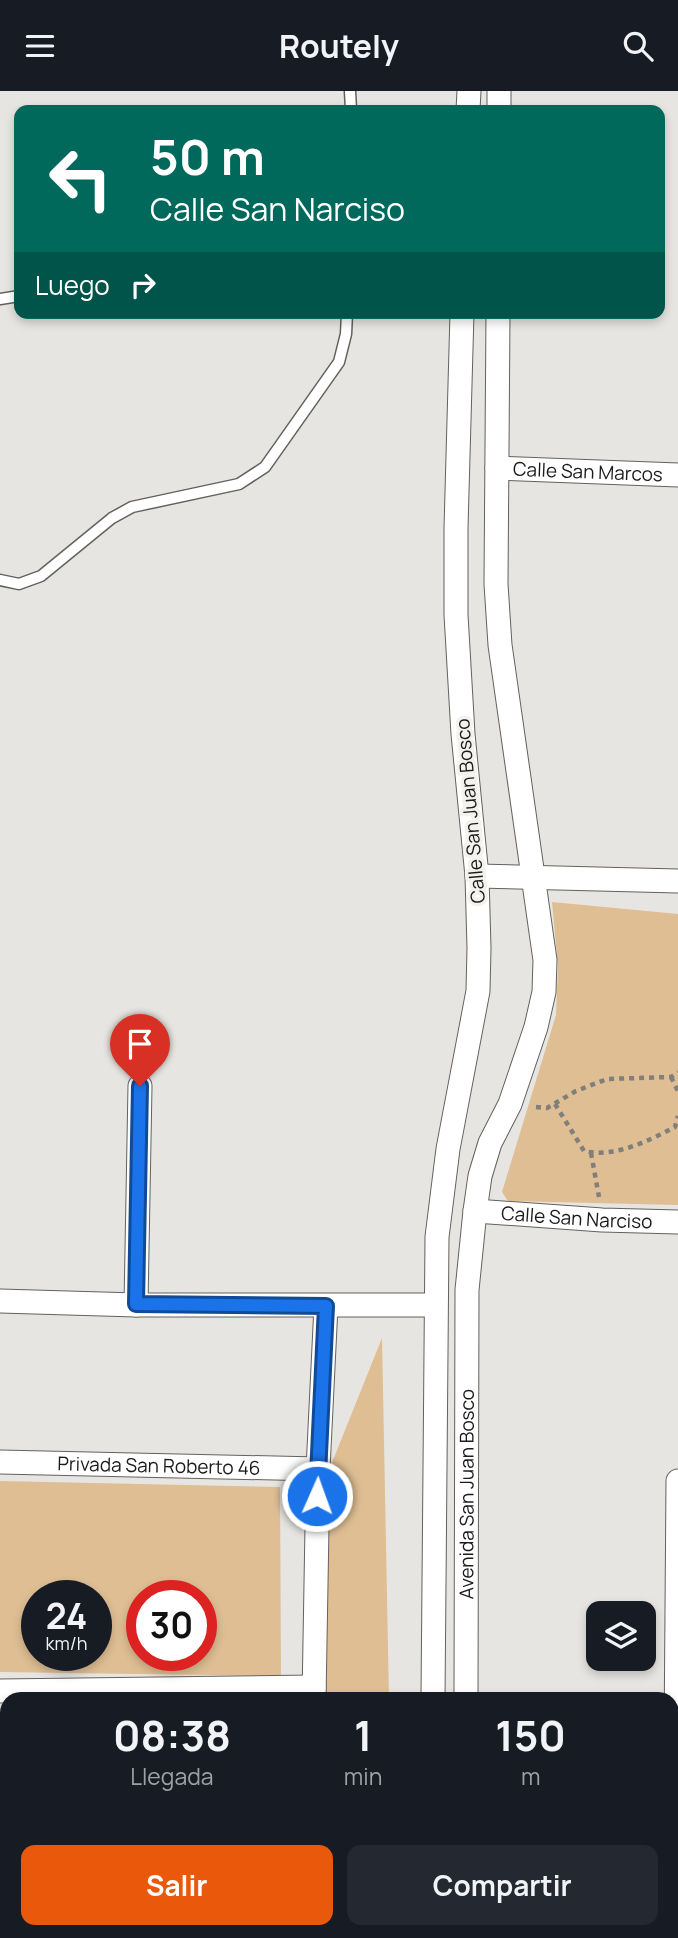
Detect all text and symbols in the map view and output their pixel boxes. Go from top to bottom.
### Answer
text: Routely [279,24,399,68]
icon: menu [21,27,59,65]
icon: search [619,27,657,65]
text: 50 m [150,123,265,190]
icon: left [35,133,126,224]
text: Calle San Narciso [150,187,405,231]
icon: right [124,266,162,304]
text: Luego [35,267,110,303]
street label: Calle San Marcos [513,456,663,487]
street label: Calle San Juan Bosco [449,718,491,904]
pin [110,1014,170,1086]
icon: arrive [121,1025,159,1063]
street label: Calle San Narciso [500,1200,653,1234]
street label: Avenida San Juan Bosco [453,1389,480,1599]
street label: Privada San Roberto 46 [57,1450,261,1481]
position arrow [280,1459,354,1533]
speed limit sign: 30 [126,1580,217,1671]
text: 24 [46,1592,87,1640]
map controls [586,1601,656,1671]
button: layers [586,1601,656,1671]
text: km/h [46,1631,87,1655]
text: 08:38 [113,1706,231,1764]
text: 1 [354,1706,372,1764]
text: 150 [495,1706,566,1764]
text: Llegada [130,1760,214,1792]
text: min [344,1760,382,1792]
text: m [521,1760,540,1792]
button: Salir [21,1845,333,1925]
button: Compartir [347,1845,658,1925]

